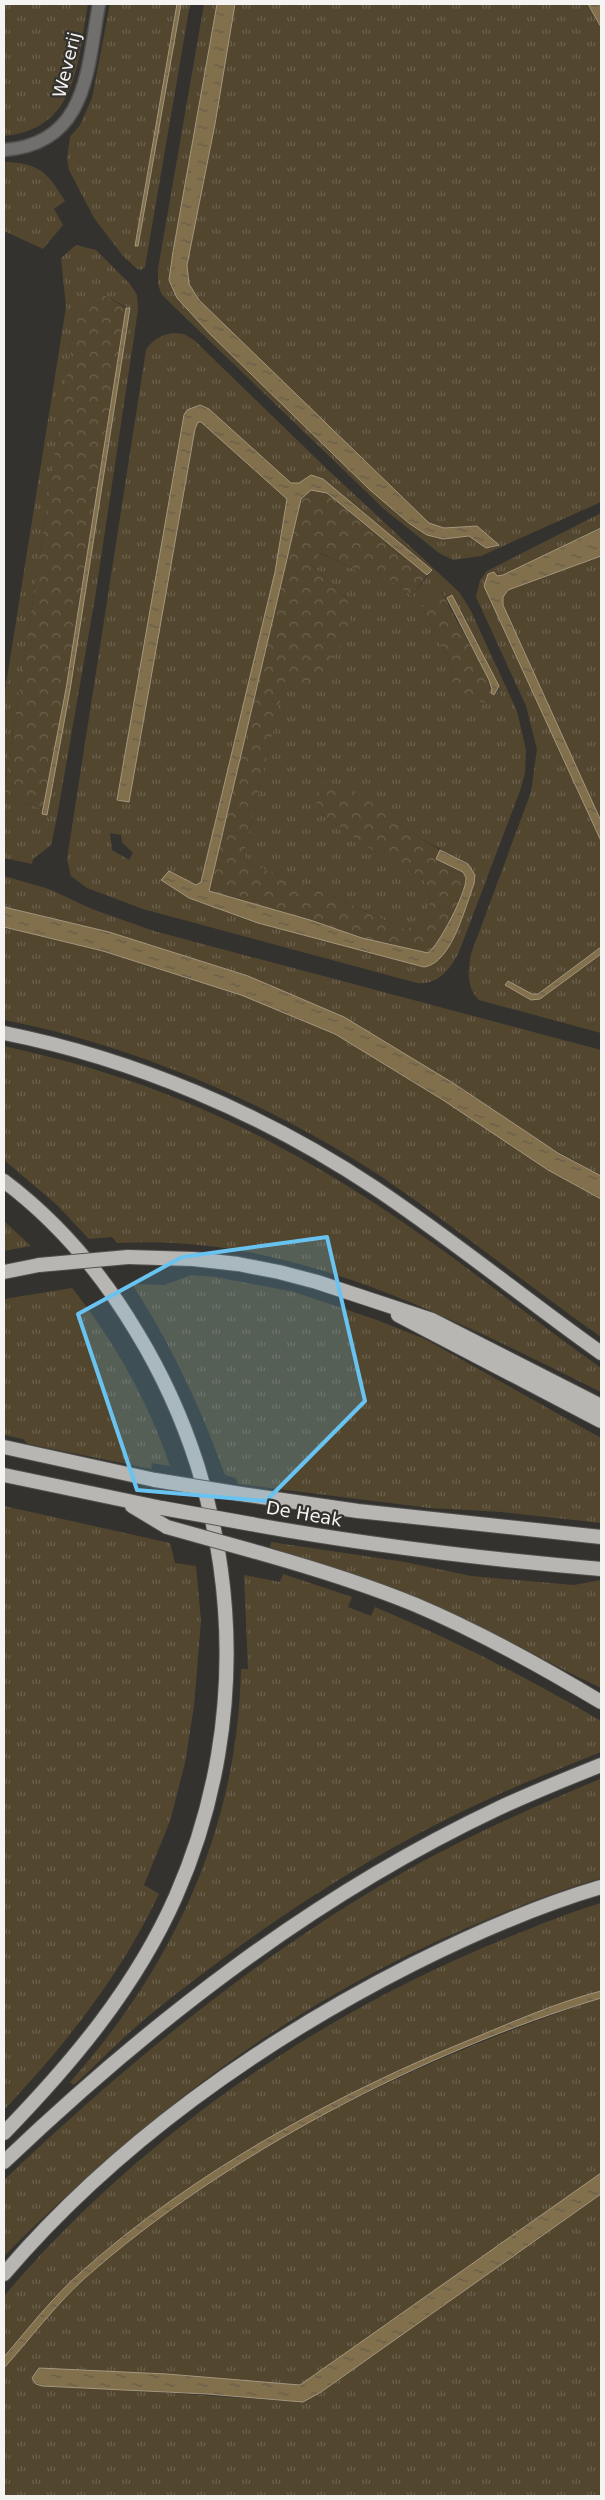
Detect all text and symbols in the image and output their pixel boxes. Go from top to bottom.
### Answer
street label: Weverij [48,30,85,100]
street label: De Heak [264,1497,344,1531]

